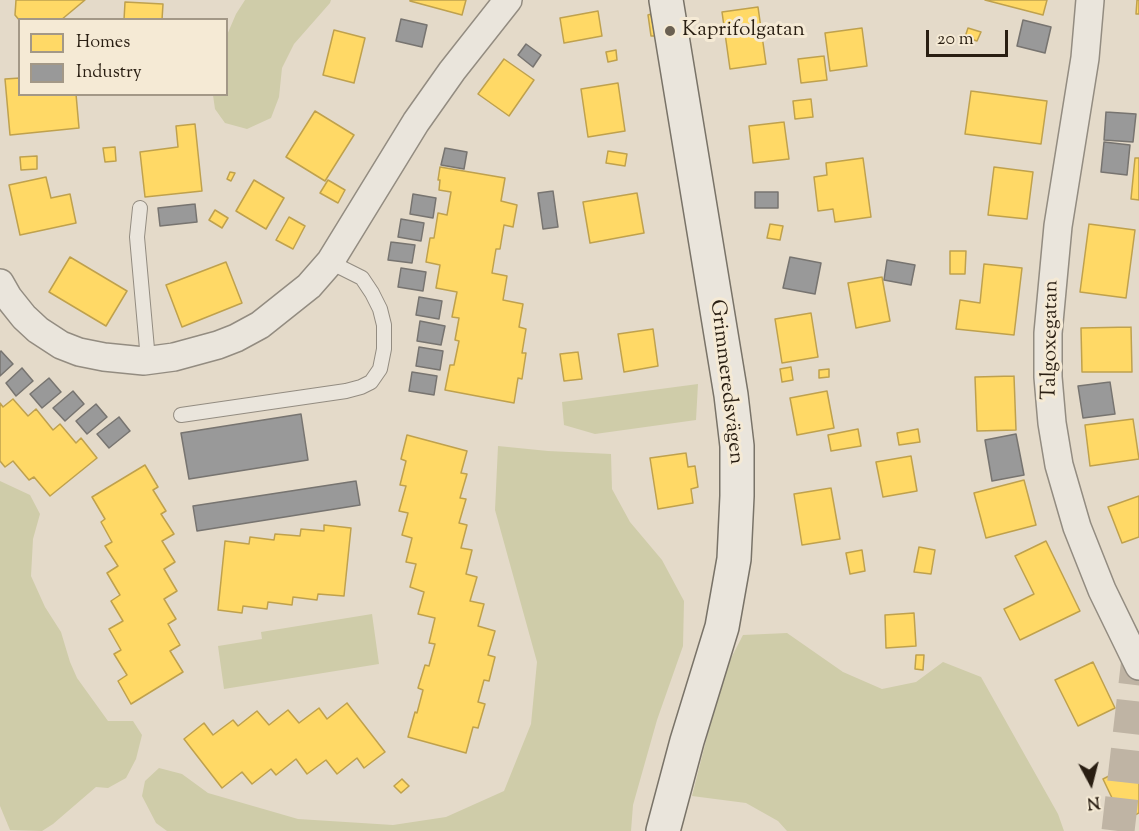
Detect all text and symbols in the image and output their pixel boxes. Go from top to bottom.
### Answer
legend [18,18,228,96]
place label: Kaprifolgatan [682,18,805,44]
scale bar [929,18,1012,56]
marker: Kaprifolgatan [663,24,677,38]
text: 20 m [937,27,974,53]
text: Homes [76,30,130,56]
text: Industry [76,60,142,86]
street label: Talgoxegatan [1038,280,1066,400]
street label: Grimmeredsvägen [702,298,748,466]
north arrow [1061,753,1121,813]
text: N [1086,789,1101,814]

